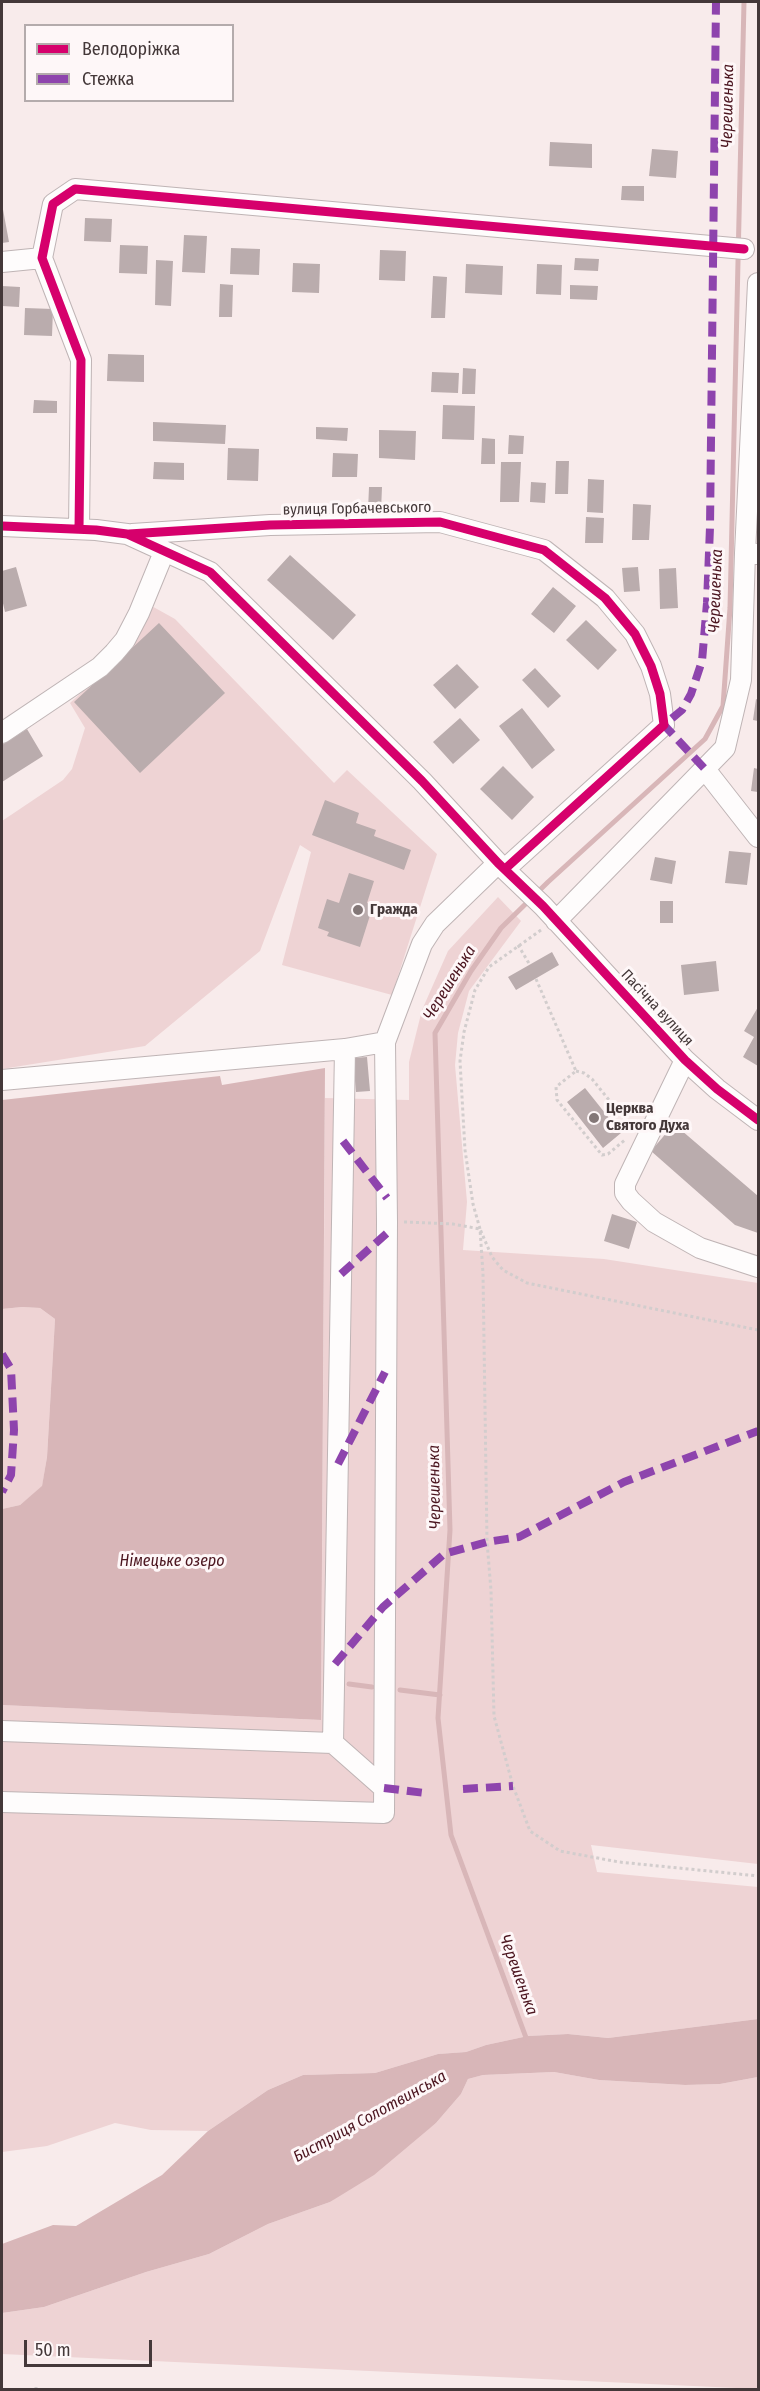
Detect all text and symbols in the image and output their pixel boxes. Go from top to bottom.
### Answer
legend [24,24,234,102]
text: Велодоріжка [82,38,180,60]
water label: Черешенька [718,64,738,148]
text: Стежка [82,68,134,90]
street label: вулиця Горбачевського [283,499,431,519]
water label: Черешенька [705,549,727,633]
place label: Гражда [370,901,418,919]
marker: Гражда [351,903,365,917]
water label: Черешенька [420,942,480,1024]
street label: Пасічна вулиця [617,966,697,1050]
place label: Церква Святого Духа [606,1100,690,1135]
marker: Церква Святого Духа [587,1111,601,1125]
water label: Черешенька [425,1445,445,1529]
water label: Німецьке озеро [119,1552,225,1572]
water label: Черешенька [495,1932,541,2018]
water label: Бистриця Солотвинська [290,2067,450,2167]
scale bar [27,2328,154,2366]
text: 50 m [35,2339,71,2361]

